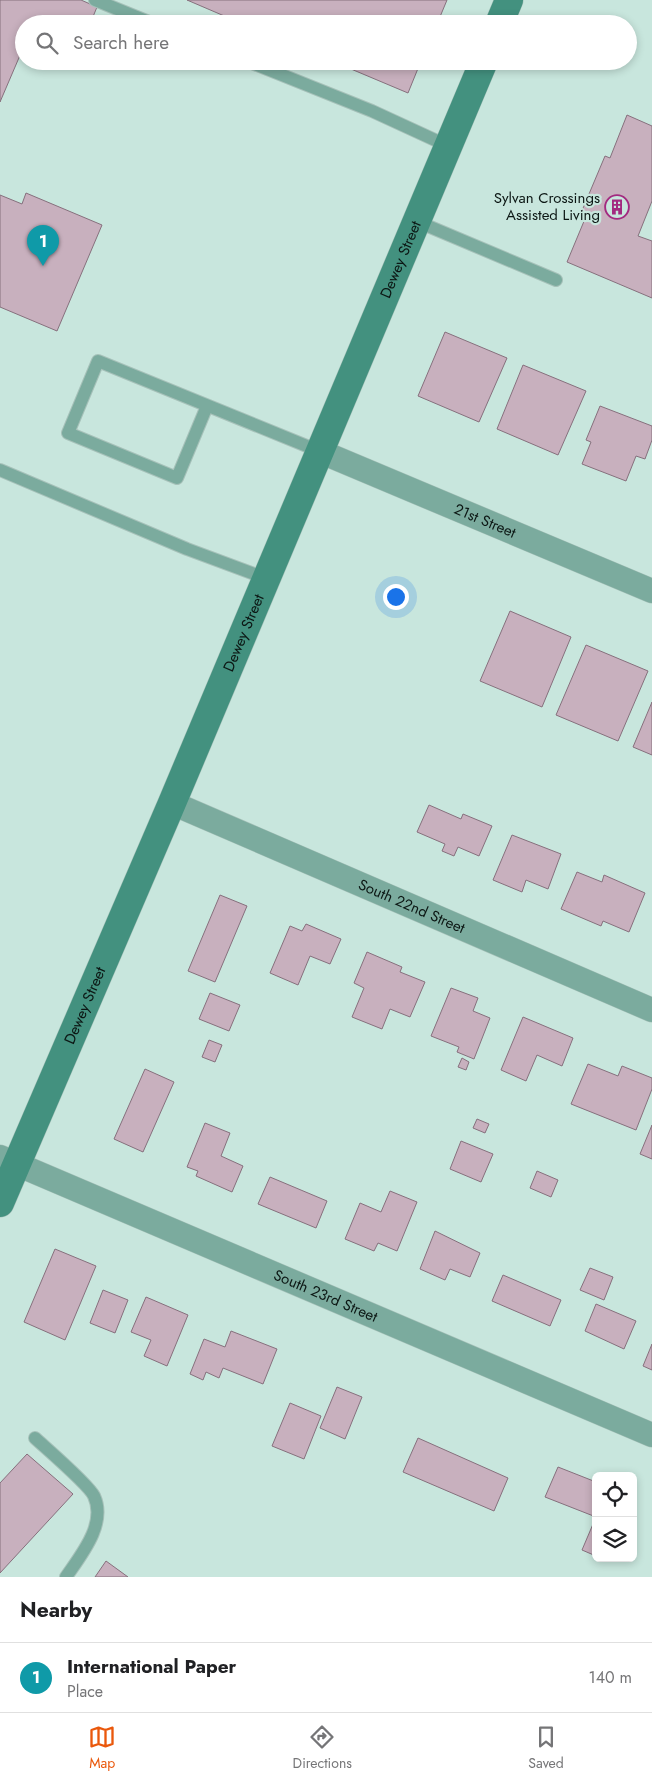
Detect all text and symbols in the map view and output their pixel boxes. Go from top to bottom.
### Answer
search box [15,15,637,70]
icon: search [33,29,61,57]
text: Search here [73,29,169,56]
place label: Sylvan Crossings Assisted Living [494,187,600,226]
building icon: Sylvan Crossings Assisted Living [604,194,630,220]
street label: Dewey Street [374,217,427,302]
pin: 1 [27,225,59,266]
street label: 21st Street [451,498,520,544]
your location [383,584,409,610]
street label: Dewey Street [217,590,270,675]
street label: South 22nd Street [355,874,469,939]
street label: Dewey Street [59,963,111,1048]
street label: South 23rd Street [270,1264,381,1328]
map controls [592,1472,637,1562]
button: locate [592,1472,637,1517]
button: layers [592,1517,637,1562]
text: Nearby [20,1595,92,1625]
text: International Paper [67,1653,236,1680]
text: 1 [32,1666,40,1689]
text: 140 m [589,1666,632,1689]
text: Place [67,1680,103,1703]
tab: Map [88,1723,116,1773]
tab: Directions [293,1723,352,1773]
tab: Saved [528,1723,564,1773]

